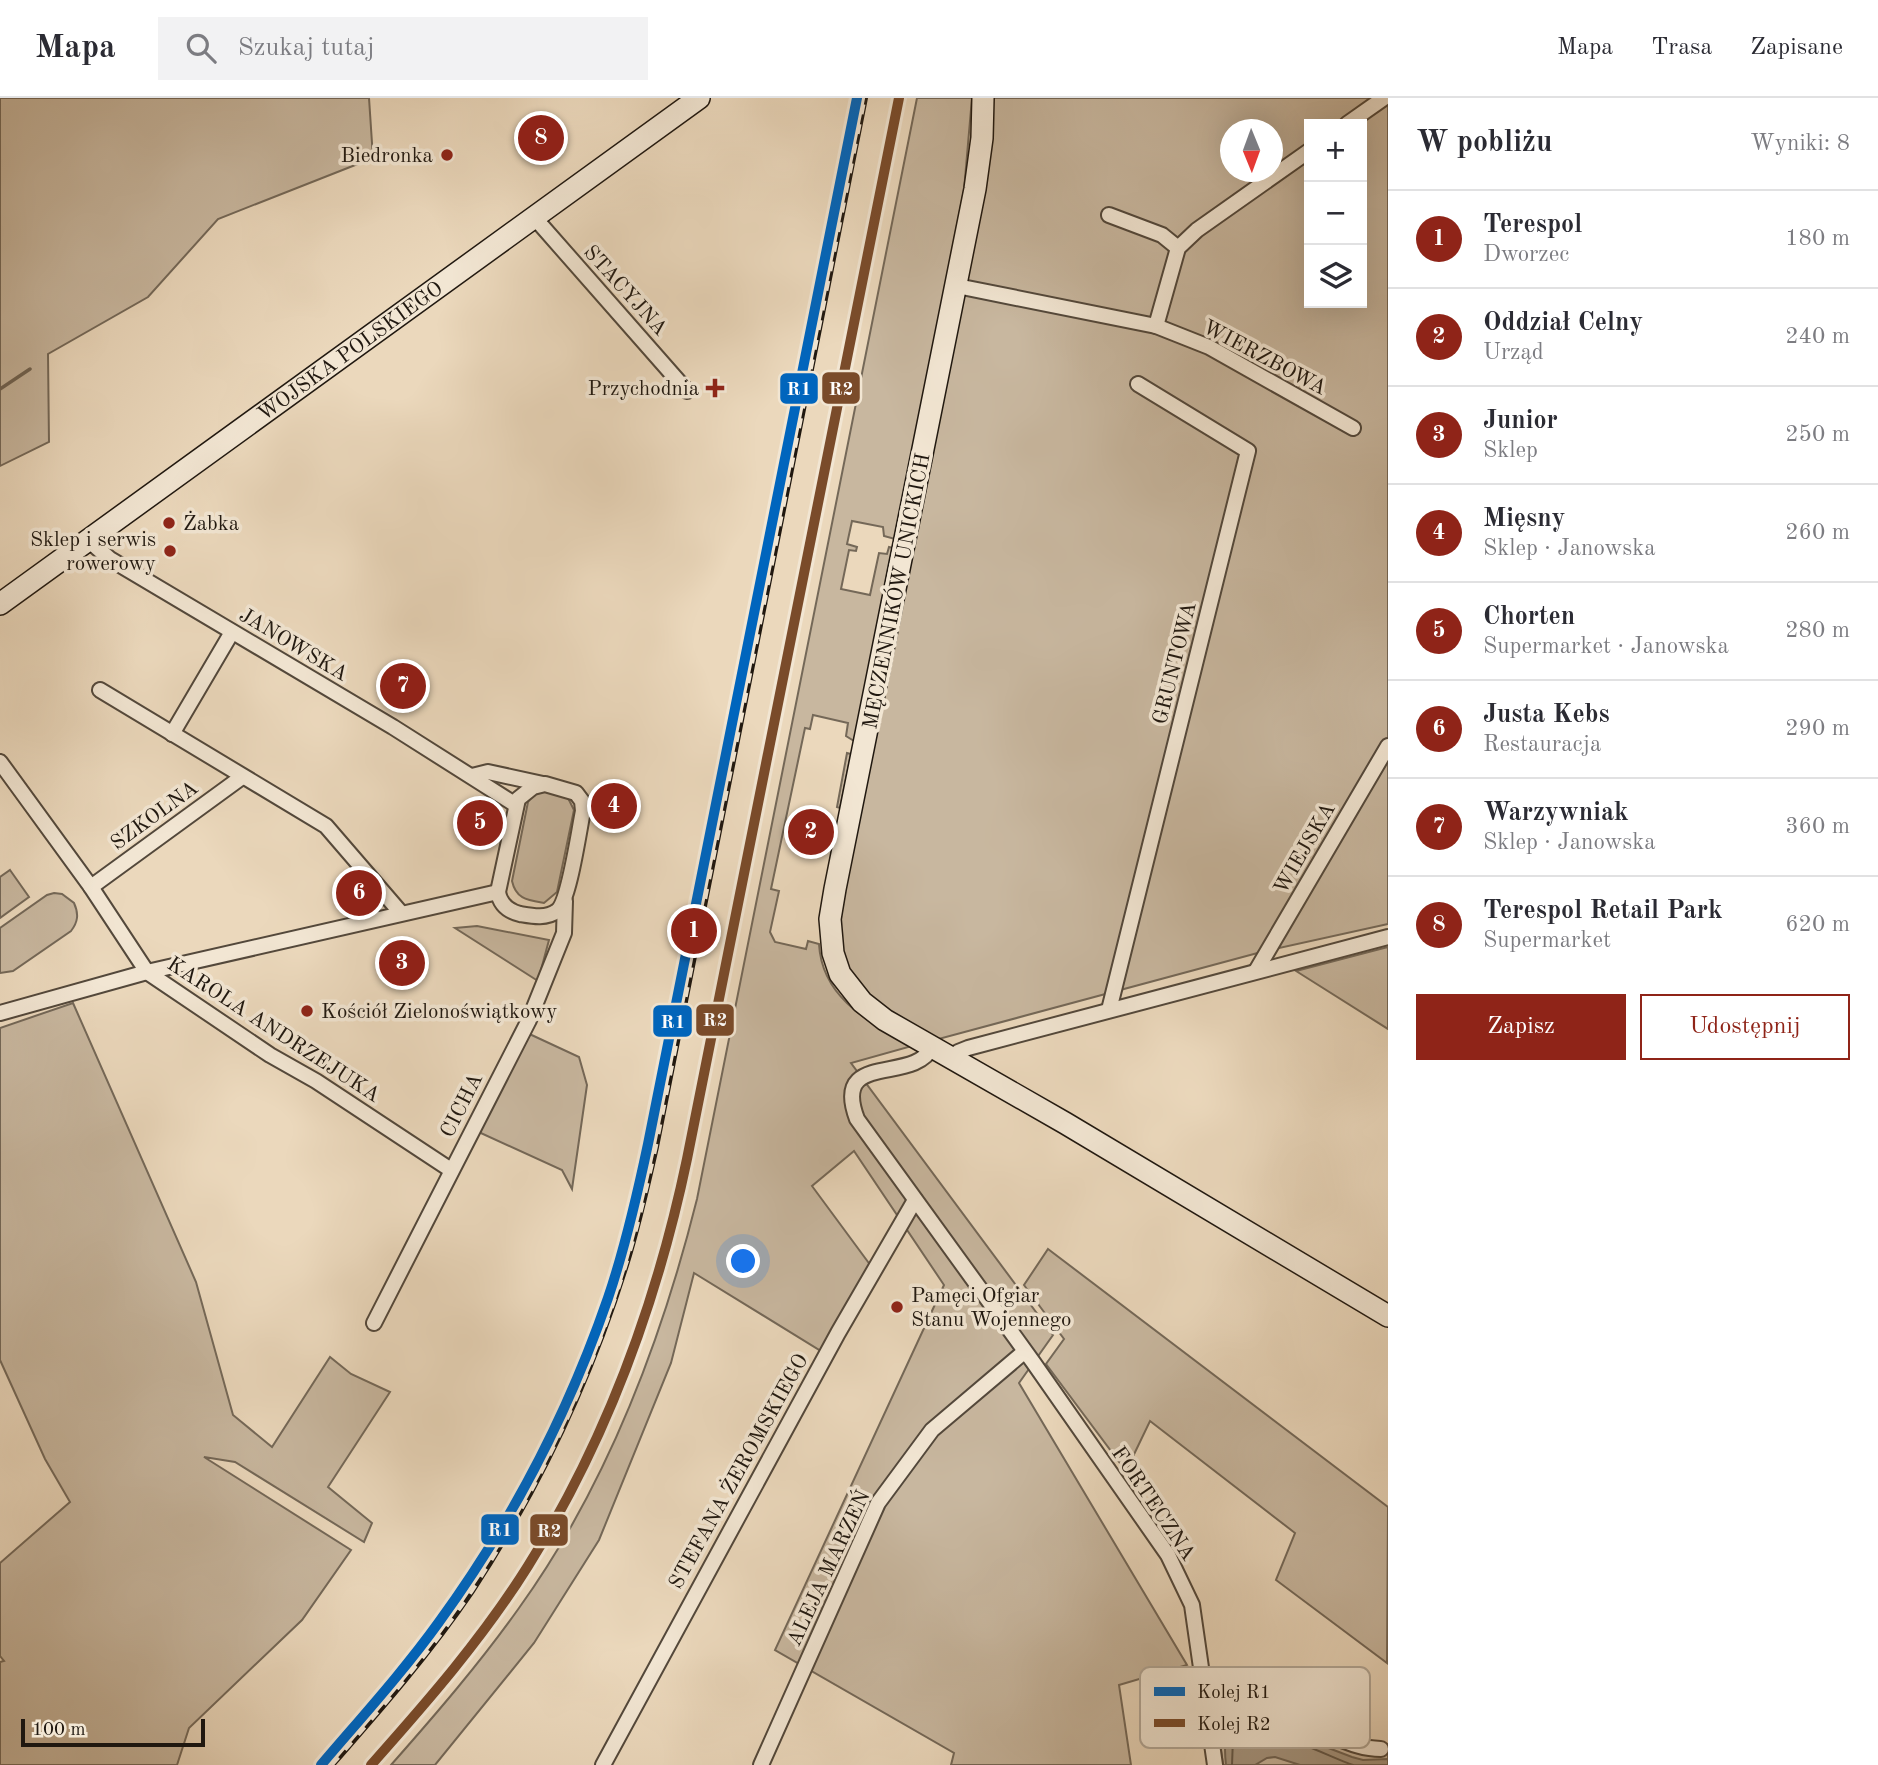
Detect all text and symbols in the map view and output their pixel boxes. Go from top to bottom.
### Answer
search box [158,17,648,80]
icon: search [182,29,220,67]
text: Mapa [35,32,116,65]
text: Szukaj tutaj [238,35,375,61]
text: Mapa [1557,36,1613,60]
text: Trasa [1651,36,1712,60]
text: Zapisane [1750,36,1843,60]
pin: 8 [518,112,564,164]
north arrow [1220,119,1283,182]
map controls [1304,119,1367,308]
button: + [1304,119,1367,182]
text: W pobliżu [1416,128,1552,158]
text: Wyniki: 8 [1750,132,1850,155]
place label: Biedronka [341,146,433,167]
marker: Biedronka [439,147,455,163]
button: − [1304,182,1367,245]
text: Terespol [1483,212,1582,238]
text: 1 [1432,227,1446,250]
text: 180 m [1785,227,1850,250]
street label: STACYJNA [579,242,671,340]
text: Dworzec [1483,243,1569,266]
button: layers [1304,245,1367,308]
street label: WOJSKA POLSKIEGO [255,278,447,426]
text: Oddział Celny [1483,310,1643,336]
street label: WIERZBOWA [1199,317,1330,400]
text: 2 [1432,325,1446,348]
text: 240 m [1785,325,1850,348]
text: Urząd [1483,341,1544,364]
line badge: R2 [821,371,861,405]
line badge: R1 [779,372,819,405]
marker: Przychodnia [705,378,725,398]
place label: Przychodnia [587,379,699,400]
text: R1 [787,381,811,400]
text: R2 [829,381,853,400]
text: Junior [1483,408,1558,434]
text: 3 [1432,423,1446,446]
text: 250 m [1785,423,1850,446]
text: Sklep [1483,439,1538,462]
street label: MĘCZENNIKÓW UNICKICH [855,450,935,731]
text: Mięsny [1483,506,1565,532]
place label: Żabka [183,510,239,535]
marker: Żabka [161,515,177,531]
text: 4 [1432,521,1446,544]
text: 260 m [1785,521,1850,544]
place label: Sklep i serwis rowerowy [30,530,156,575]
text: Sklep · Janowska [1483,537,1656,560]
marker: Sklep i serwis rowerowy [162,543,178,559]
street label: GRUNTOWA [1150,600,1201,727]
text: Chorten [1483,604,1575,630]
street label: JANOWSKA [235,605,351,686]
text: 5 [1432,619,1446,642]
text: 280 m [1785,619,1850,642]
text: Supermarket · Janowska [1483,635,1729,658]
pin: 7 [380,660,426,712]
text: Justa Kebs [1483,702,1610,728]
text: 6 [1432,717,1446,740]
text: 290 m [1785,717,1850,740]
text: Restauracja [1483,733,1601,756]
street label: SZKOLNA [107,778,202,855]
pin: 4 [591,780,637,832]
pin: 5 [457,797,503,849]
street label: WIEJSKA [1271,800,1340,898]
text: Warzywniak [1483,800,1629,826]
pin: 2 [788,806,834,858]
text: 7 [1432,815,1446,838]
text: 360 m [1785,815,1850,838]
text: Sklep · Janowska [1483,831,1656,854]
pin: 6 [336,867,382,919]
text: Terespol Retail Park [1483,898,1723,924]
pin: 1 [671,905,717,957]
text: 8 [1432,913,1446,936]
text: 620 m [1785,913,1850,936]
text: Supermarket [1483,929,1611,952]
pin: 3 [379,937,425,989]
street label: KAROLA ANDRZEJUKA [163,954,383,1107]
button: Zapisz [1416,994,1626,1060]
button: Udostępnij [1640,994,1850,1060]
place label: Kościół Zielonoświątkowy [321,1002,557,1023]
marker: Kościół Zielonoświątkowy [299,1003,315,1019]
line badge: R2 [695,1003,735,1037]
line badge: R1 [652,1004,693,1038]
text: R2 [703,1012,727,1031]
text: R1 [661,1014,685,1033]
street label: CICHA [437,1070,487,1141]
your location [726,1244,760,1278]
place label: Pamęci Ofgiar Stanu Wojennego [911,1286,1071,1331]
marker: Pamęci Ofgiar Stanu Wojennego [889,1299,905,1315]
street label: STEFANA ŻEROMSKIEGO [662,1349,813,1593]
street label: FORTECZNA [1107,1443,1199,1565]
street label: ALEJA MARZEŃ [779,1485,875,1650]
line badge: R1 [480,1513,520,1546]
line badge: R2 [529,1513,569,1547]
text: R1 [488,1522,512,1541]
text: R2 [537,1523,561,1542]
legend [1140,1667,1370,1748]
text: Kolej R1 [1197,1684,1271,1703]
scale bar [21,1716,205,1748]
text: Kolej R2 [1197,1716,1271,1735]
text: 100 m [32,1721,85,1740]

